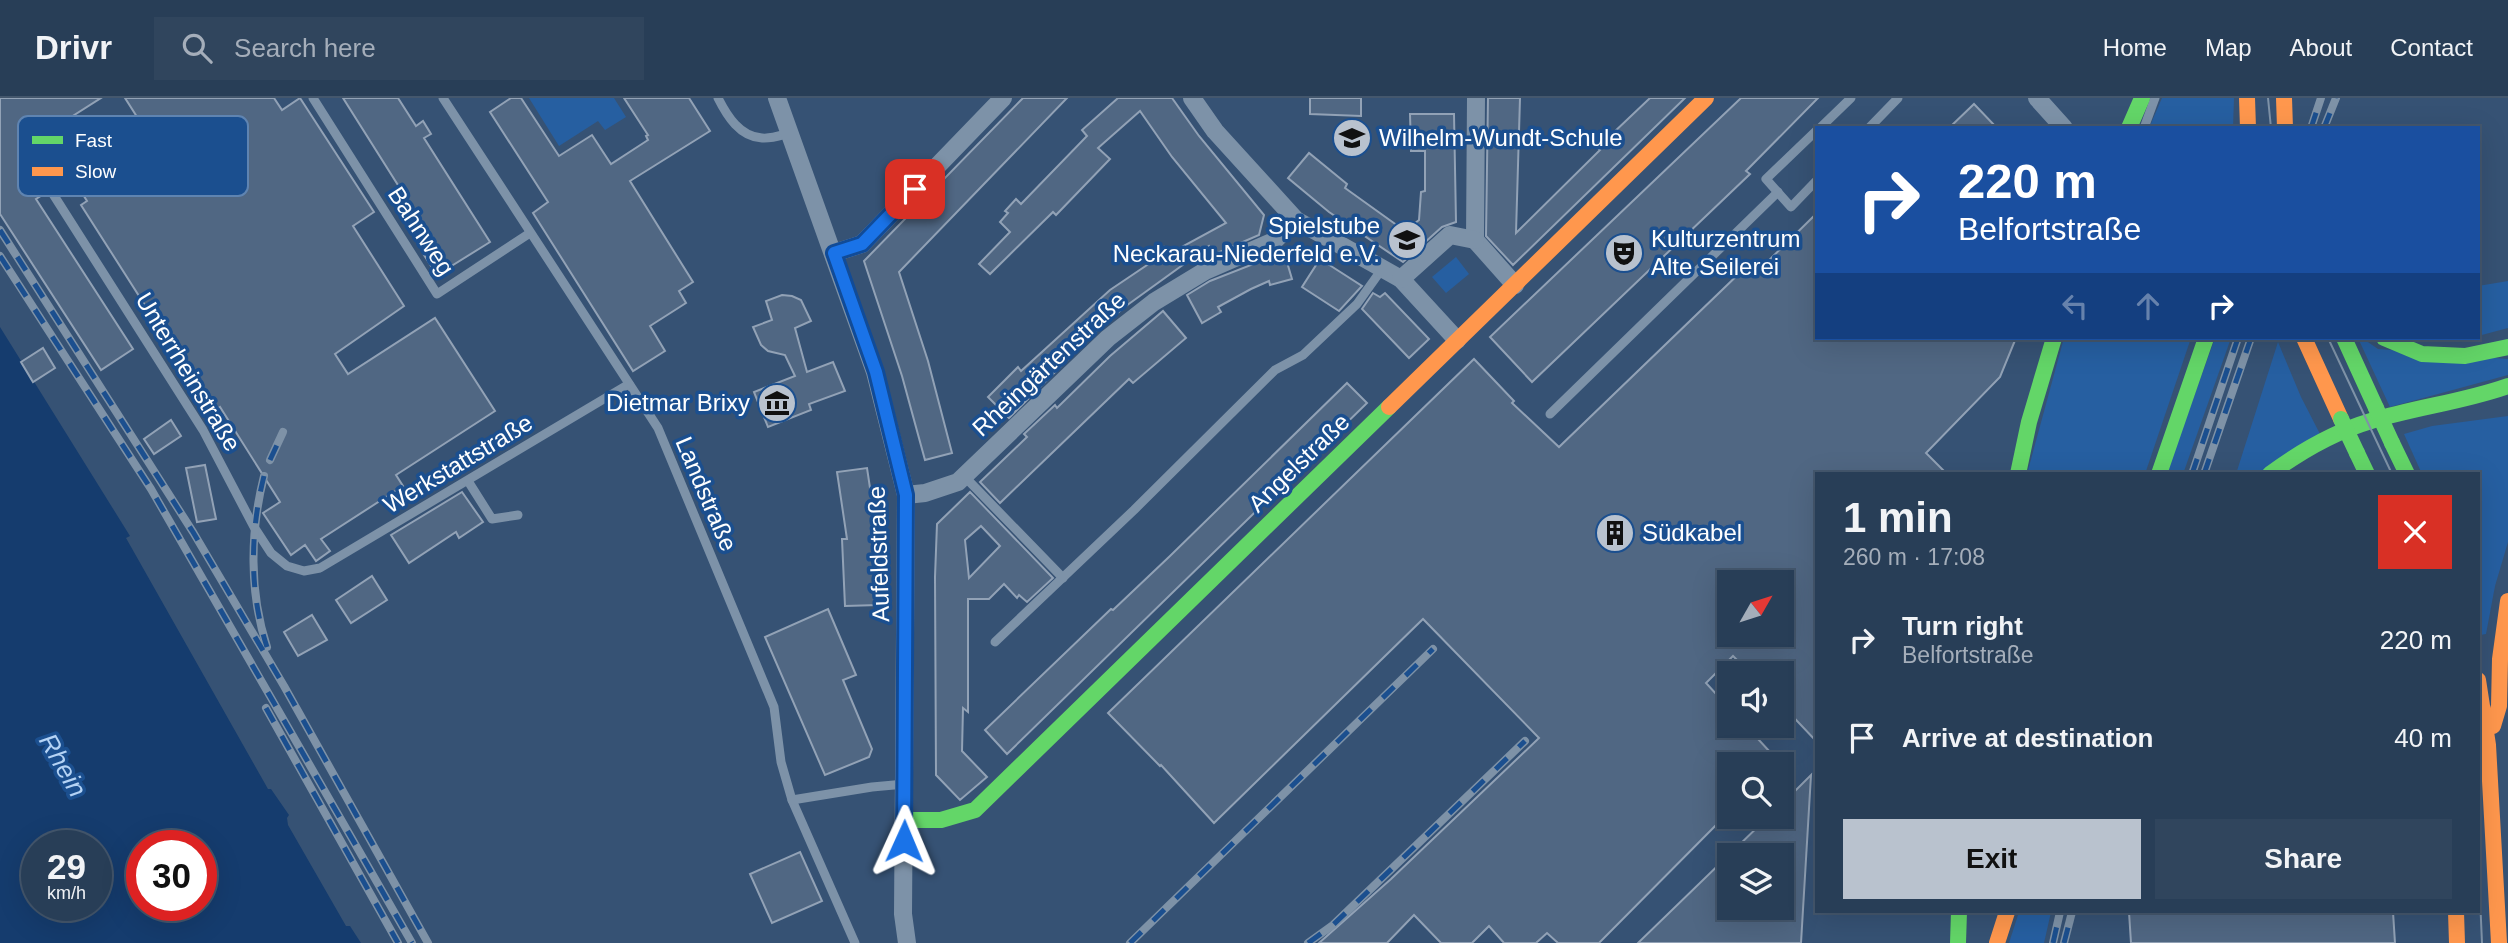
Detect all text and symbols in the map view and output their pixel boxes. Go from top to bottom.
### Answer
search box [154,17,644,80]
text: Drivr [35,29,112,66]
icon: search [178,29,216,67]
text: Search here [234,33,376,63]
text: Home [2103,34,2167,61]
text: Map [2205,34,2252,61]
text: About [2290,34,2352,61]
text: Contact [2390,34,2473,61]
legend [18,116,248,196]
school or university icon: Wilhelm-Wundt-Schule [1331,117,1373,159]
place label: Wilhelm-Wundt-Schule [1379,124,1623,151]
text: Fast [75,130,113,151]
icon: right [1843,154,1934,245]
text: 220 m [1958,154,2097,208]
pin [885,159,945,219]
text: Slow [75,161,116,182]
icon: arrive [896,170,934,208]
street label: Bahnweg [383,181,460,280]
text: Belfortstraße [1958,211,2141,247]
place label: Spielstube Neckarau-Niederfeld e.V. [1113,212,1380,267]
school or university icon: Spielstube Neckarau-Niederfeld e.V. [1386,219,1428,261]
place label: Kulturzentrum Alte Seilerei [1651,225,1800,280]
theatre icon: Kulturzentrum Alte Seilerei [1603,232,1645,274]
street label: Rheingärtenstraße [967,286,1131,441]
icon: left [2056,287,2094,325]
icon: ahead [2129,287,2167,325]
icon: right [2202,287,2240,325]
street label: Unterrheinstraße [130,288,246,456]
museum icon: Dietmar Brixy [756,382,798,424]
place label: Dietmar Brixy [606,389,750,416]
street label: Werkstattstraße [378,408,537,519]
street label: Angelstraße [1243,408,1355,517]
street label: Landstraße [670,433,743,555]
street label: Aufeldstraße [863,486,894,622]
text: 1 min [1843,494,1953,541]
button: close [2378,495,2452,569]
building icon: Südkabel [1594,512,1636,554]
place label: Südkabel [1642,519,1742,546]
text: 260 m · 17:08 [1843,544,1985,570]
north arrow [1717,570,1794,648]
map controls [1717,570,1794,920]
text: Turn right [1902,611,2023,641]
icon: right [1843,621,1881,659]
text: 220 m [2380,625,2452,655]
text: Belfortstraße [1902,642,2034,668]
button: sound [1717,661,1794,738]
icon: arrive [1843,719,1881,757]
text: Arrive at destination [1902,723,2153,753]
text: 40 m [2394,723,2452,753]
water label: Rhein [33,728,93,802]
button: search [1717,752,1794,829]
position arrow [867,804,941,878]
button: Exit [1843,819,2141,899]
button: Share [2155,819,2452,899]
speed limit sign: 30 [126,830,217,921]
button: layers [1717,843,1794,920]
text: 29 [47,847,86,886]
text: km/h [47,883,86,903]

